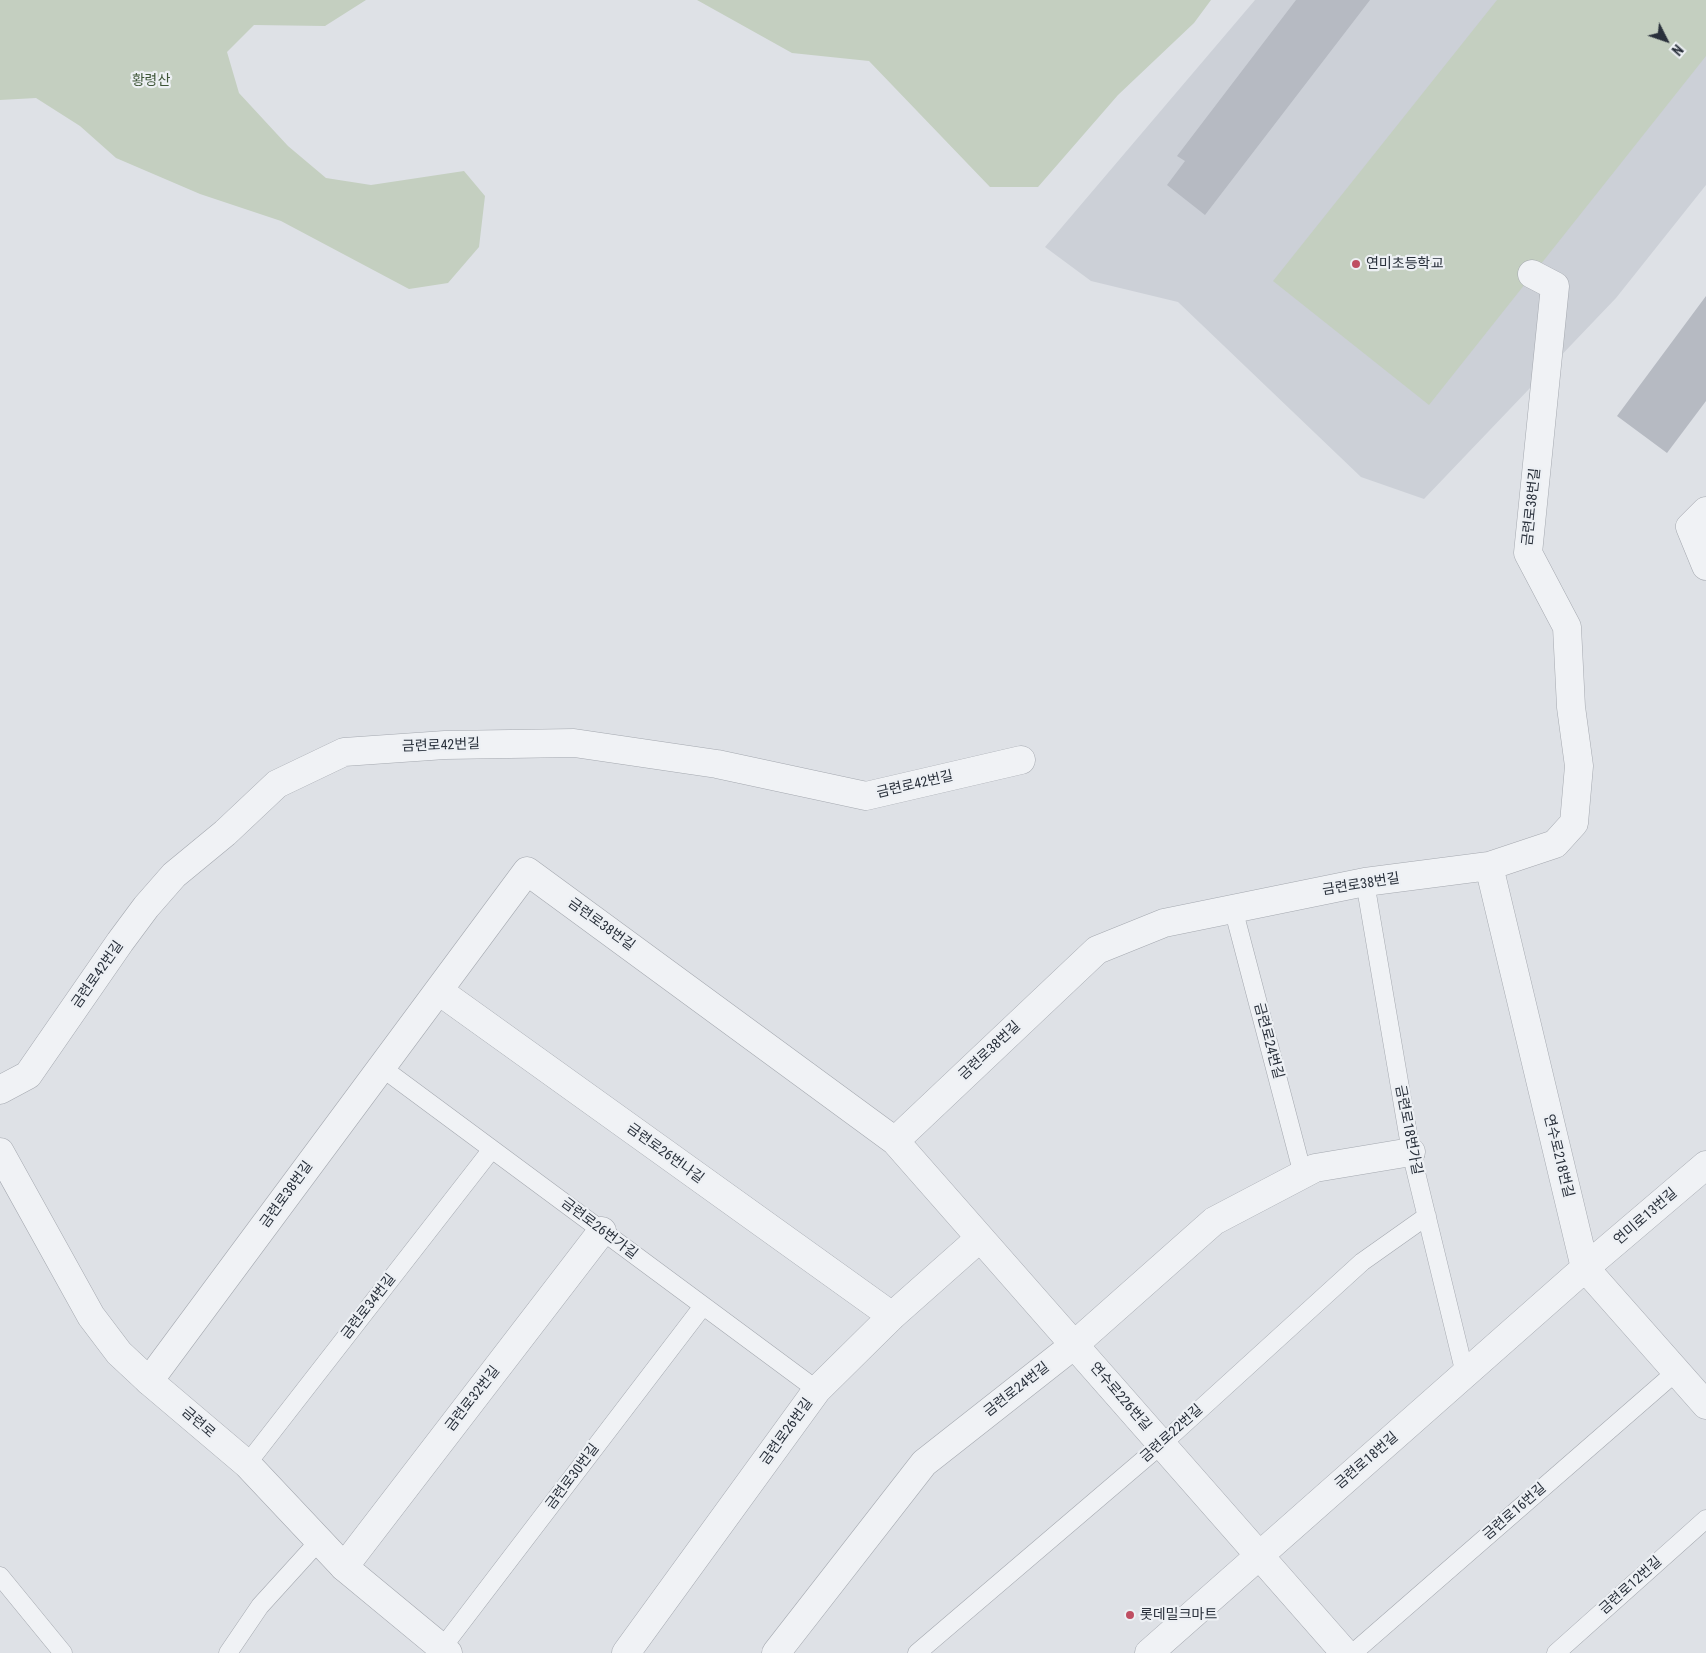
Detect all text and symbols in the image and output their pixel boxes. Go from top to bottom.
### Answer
north arrow [1641,15,1691,65]
text: N [1668,41,1686,58]
park label: 황령산 [132,73,170,89]
place label: 연미초등학교 [1366,256,1443,272]
marker: 연미초등학교 [1350,258,1362,270]
street label: 금련로38번길 [1520,467,1544,547]
street label: 금련로42번길 [402,736,480,756]
street label: 금련로42번길 [875,768,955,802]
street label: 금련로38번길 [1321,871,1401,899]
street label: 금련로38번길 [564,895,638,955]
street label: 금련로42번길 [69,938,127,1012]
street label: 금련로24번길 [1250,1001,1286,1081]
street label: 금련로38번길 [956,1018,1024,1084]
street label: 금련로18번가길 [1391,1084,1425,1176]
street label: 연수로218번길 [1540,1113,1576,1199]
street label: 금련로26번나길 [623,1120,707,1188]
street label: 금련로38번길 [257,1158,317,1232]
street label: 연미로13번길 [1611,1185,1681,1249]
street label: 금련로26번가길 [558,1195,640,1263]
street label: 금련로34번길 [338,1271,400,1343]
street label: 금련로24번길 [981,1359,1053,1421]
street label: 연수로226번길 [1086,1359,1154,1435]
street label: 금련로32번길 [442,1363,504,1435]
street label: 금련로26번길 [757,1395,817,1469]
street label: 금련로22번길 [1137,1402,1207,1466]
street label: 금련로 [178,1404,218,1442]
street label: 금련로18번길 [1332,1429,1402,1493]
street label: 금련로30번길 [543,1441,603,1513]
street label: 금련로16번길 [1480,1480,1550,1544]
street label: 금련로12번길 [1596,1554,1666,1618]
place label: 롯데밀크마트 [1140,1607,1217,1623]
marker: 롯데밀크마트 [1124,1609,1136,1621]

